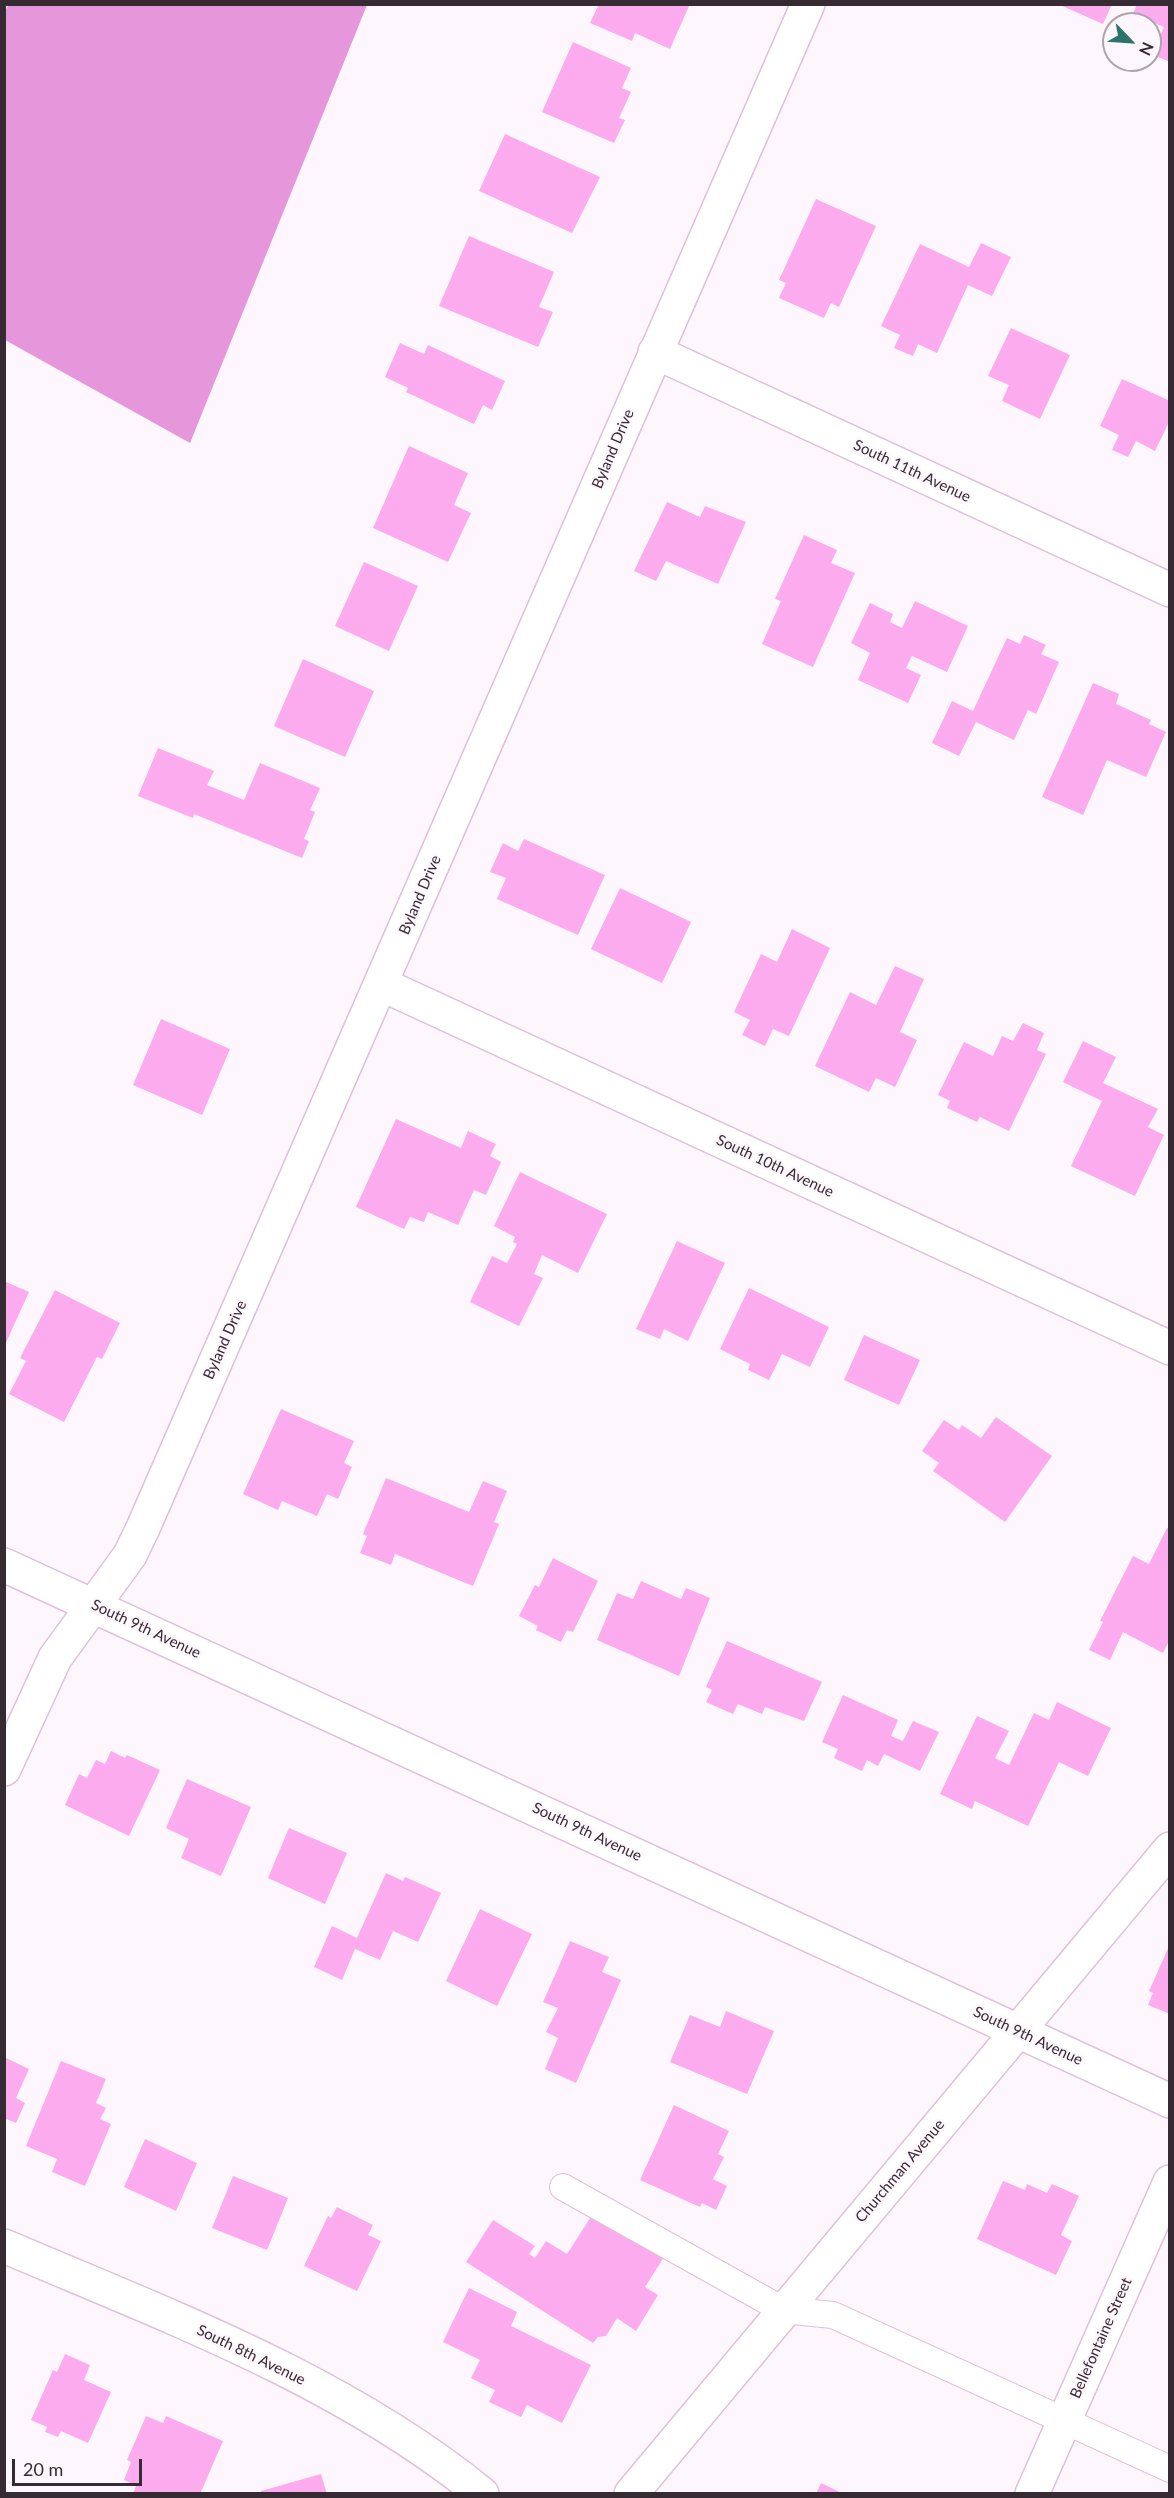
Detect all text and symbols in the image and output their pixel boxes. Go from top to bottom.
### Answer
north arrow [1102,12,1162,72]
text: N [1136,39,1158,59]
street label: Byland Drive [588,407,638,491]
street label: South 11th Avenue [851,436,973,506]
street label: Byland Drive [395,853,445,937]
street label: South 10th Avenue [714,1131,836,1201]
street label: Byland Drive [200,1298,250,1382]
street label: South 9th Avenue [89,1596,203,1662]
street label: South 9th Avenue [530,1799,644,1865]
street label: South 9th Avenue [971,2003,1085,2069]
street label: Churchman Avenue [852,2116,948,2226]
street label: Bellefontaine Street [1066,2275,1136,2401]
street label: South 8th Avenue [194,2321,308,2389]
scale bar [15,2447,146,2485]
text: 20 m [23,2458,63,2480]

